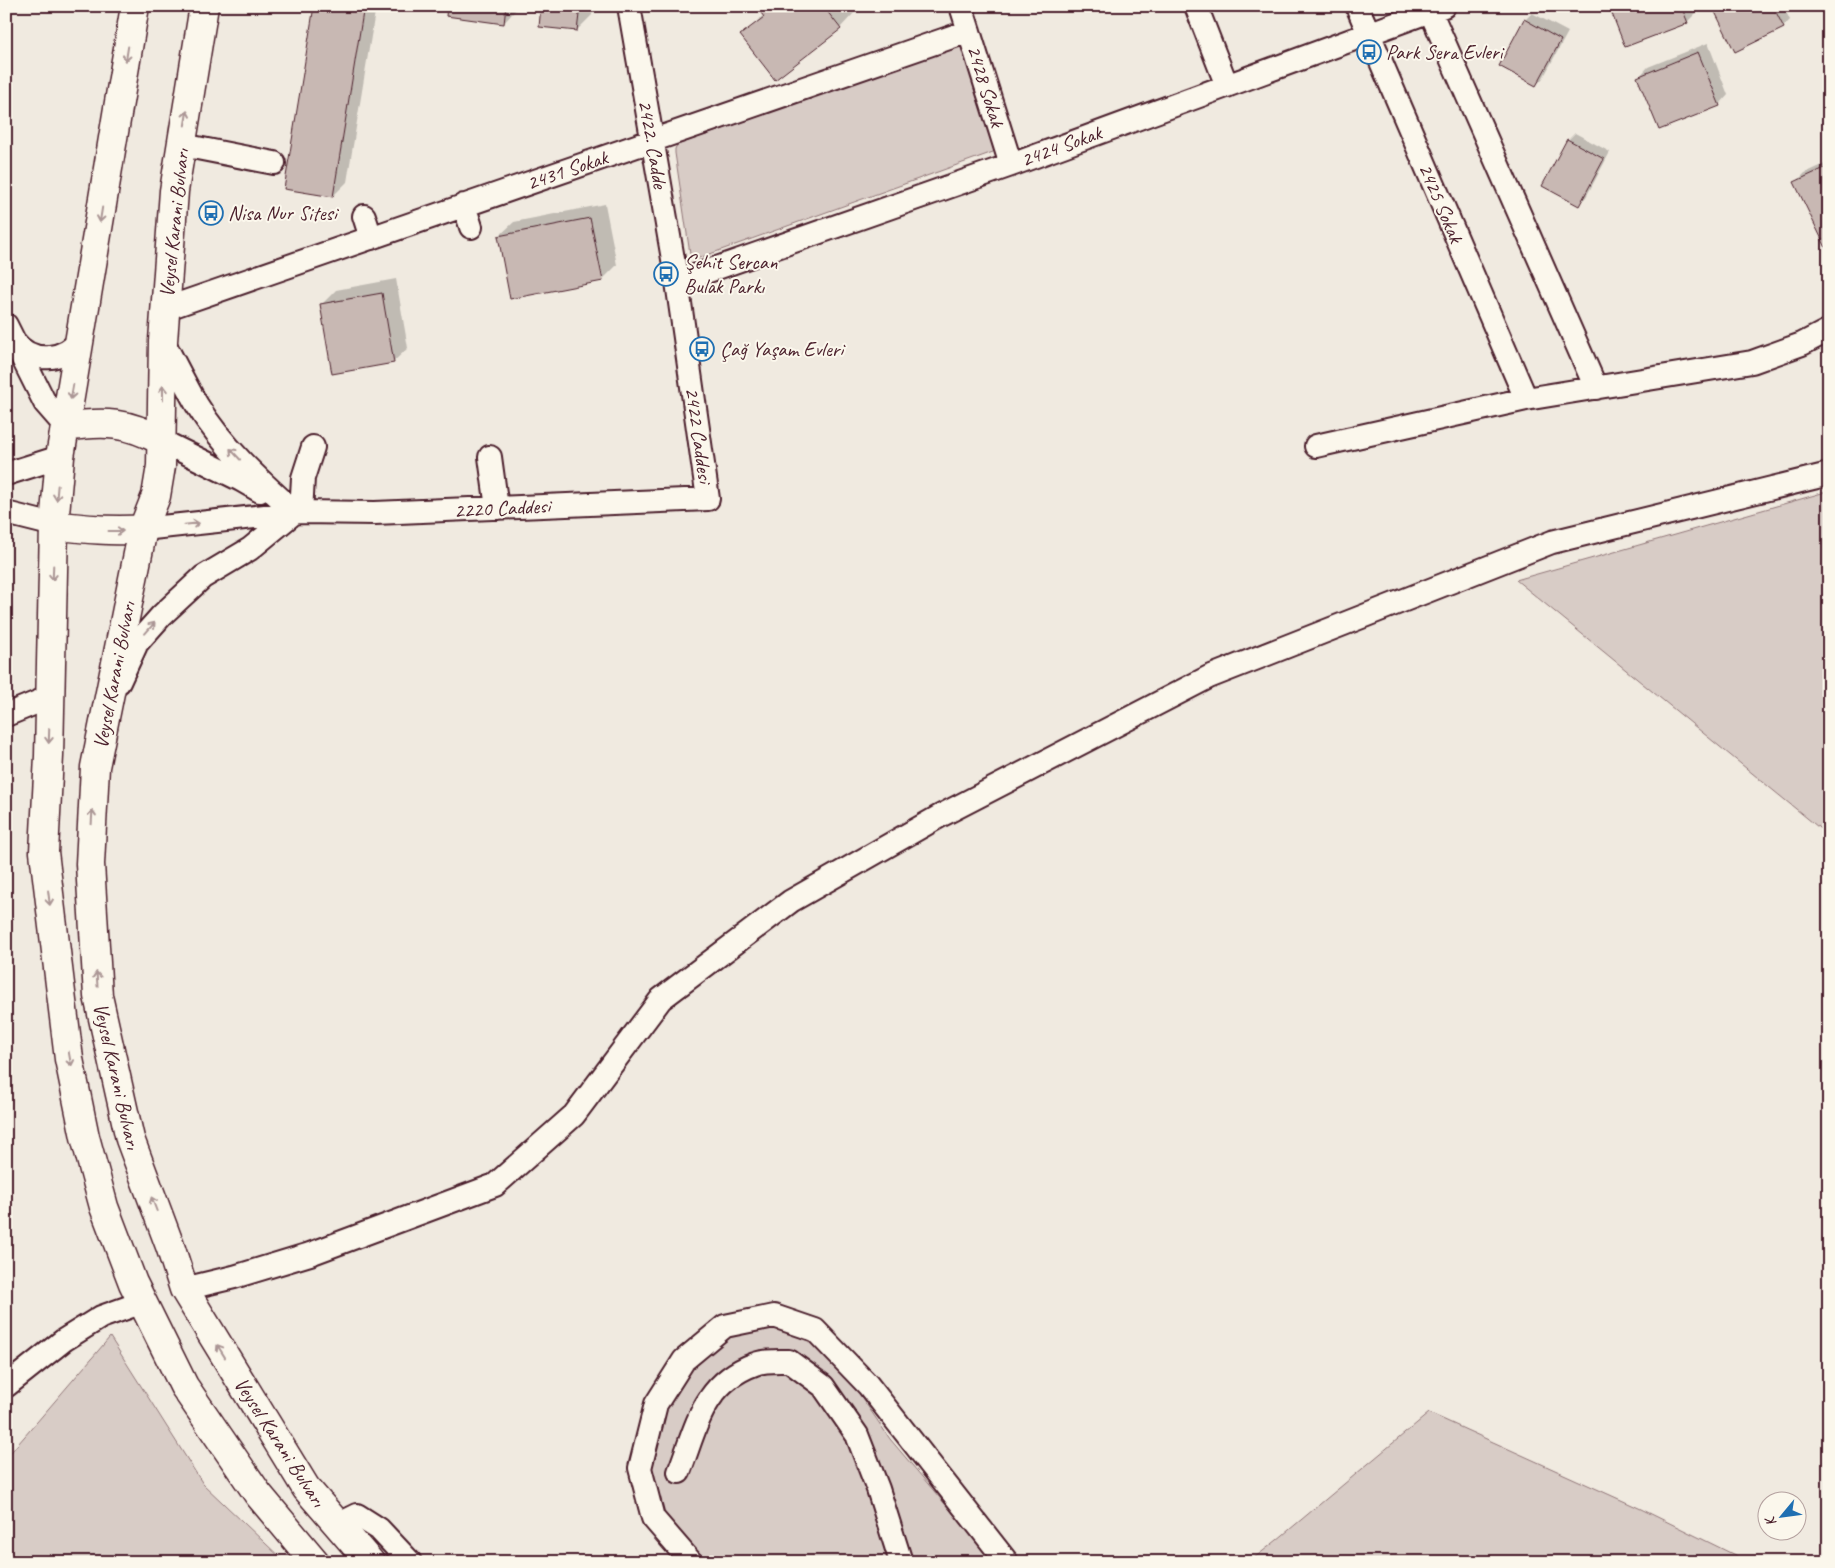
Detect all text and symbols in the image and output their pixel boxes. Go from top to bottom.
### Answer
bus stop icon: Park Sera Evleri [1356,39,1382,65]
place label: Park Sera Evleri [1386,39,1505,65]
street label: 2428 Sokak [961,42,1011,131]
one-way arrow [122,46,132,62]
street label: 2422. Cadde [632,98,674,191]
one-way arrow [181,111,191,127]
street label: 2424 Sokak [1017,119,1106,173]
street label: 2431 Sokak [523,144,612,196]
street label: Veysel Karani Bulvarı [153,146,195,299]
street label: 2425 Sokak [1413,159,1470,248]
bus stop icon: Nisa Nur Sitesi [198,200,224,226]
place label: Nisa Nur Sitesi [228,200,340,226]
one-way arrow [96,206,106,222]
place label: Şehit Sercan Bulak Parkı [684,249,778,299]
bus stop icon: Şehit Sercan Bulak Parkı [653,261,679,287]
bus stop icon: Çağ Yaşam Evleri [689,336,715,362]
place label: Çağ Yaşam Evleri [720,336,846,362]
one-way arrow [66,384,76,400]
one-way arrow [158,385,168,401]
street label: 2422 Caddesi [679,385,719,488]
one-way arrow [229,448,241,460]
one-way arrow [52,485,62,501]
street label: 2220 Caddesi [453,492,554,524]
one-way arrow [183,519,199,528]
one-way arrow [108,526,124,536]
one-way arrow [48,565,57,581]
street label: Veysel Karani Bulvarı [87,598,141,751]
one-way arrow [145,622,156,635]
one-way arrow [45,728,54,744]
one-way arrow [88,809,97,825]
one-way arrow [44,890,54,906]
one-way arrow [92,971,102,987]
street label: Veysel Karani Bulvarı [88,1000,147,1153]
one-way arrow [65,1051,75,1067]
one-way arrow [149,1197,158,1212]
one-way arrow [216,1344,226,1358]
street label: Veysel Karani Bulvarı [228,1372,332,1513]
north arrow [1758,1490,1808,1540]
text: K [1761,1512,1780,1529]

